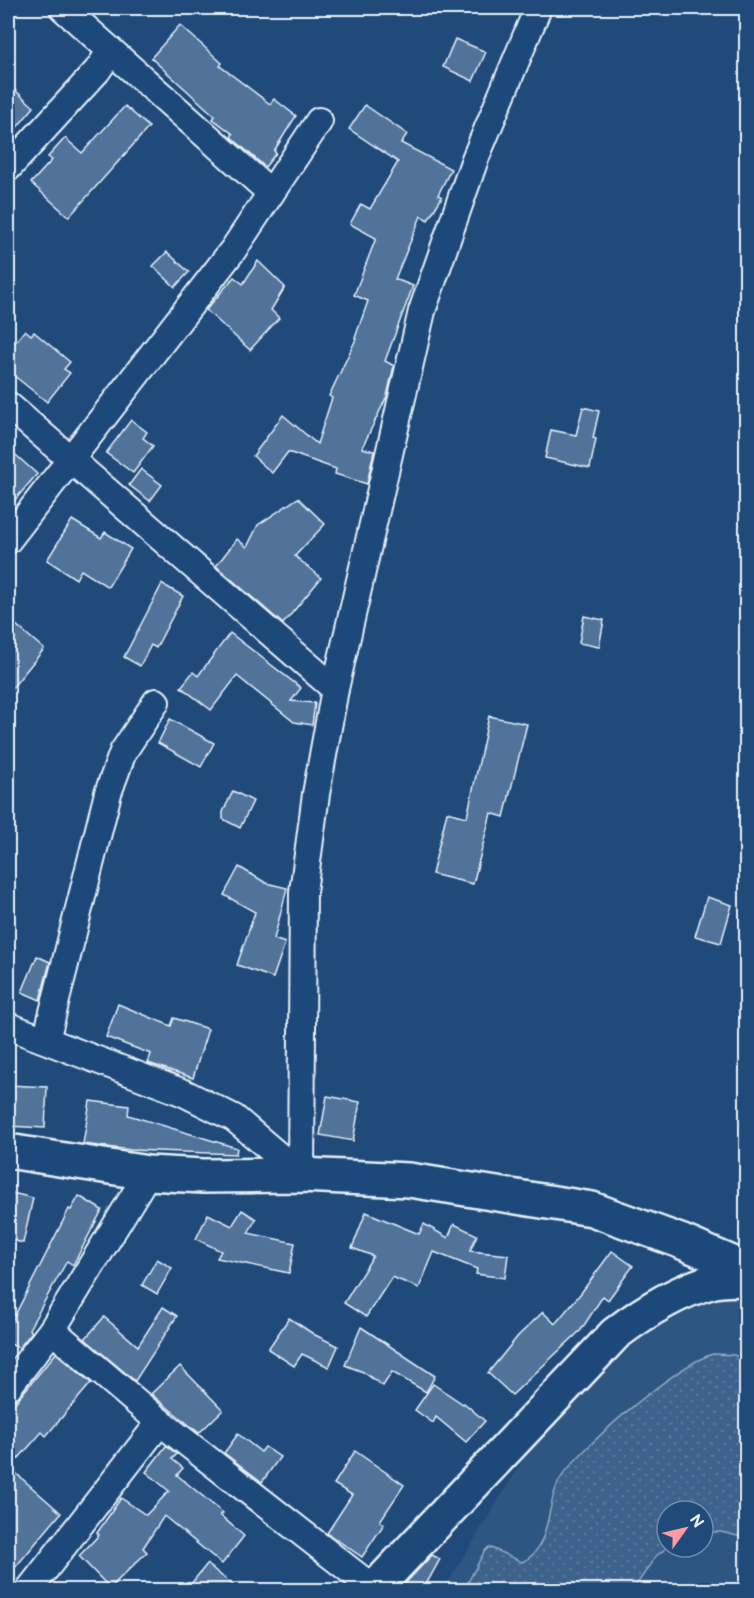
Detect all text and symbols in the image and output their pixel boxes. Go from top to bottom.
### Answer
north arrow [655,1499,715,1559]
text: N [685,1511,707,1532]

